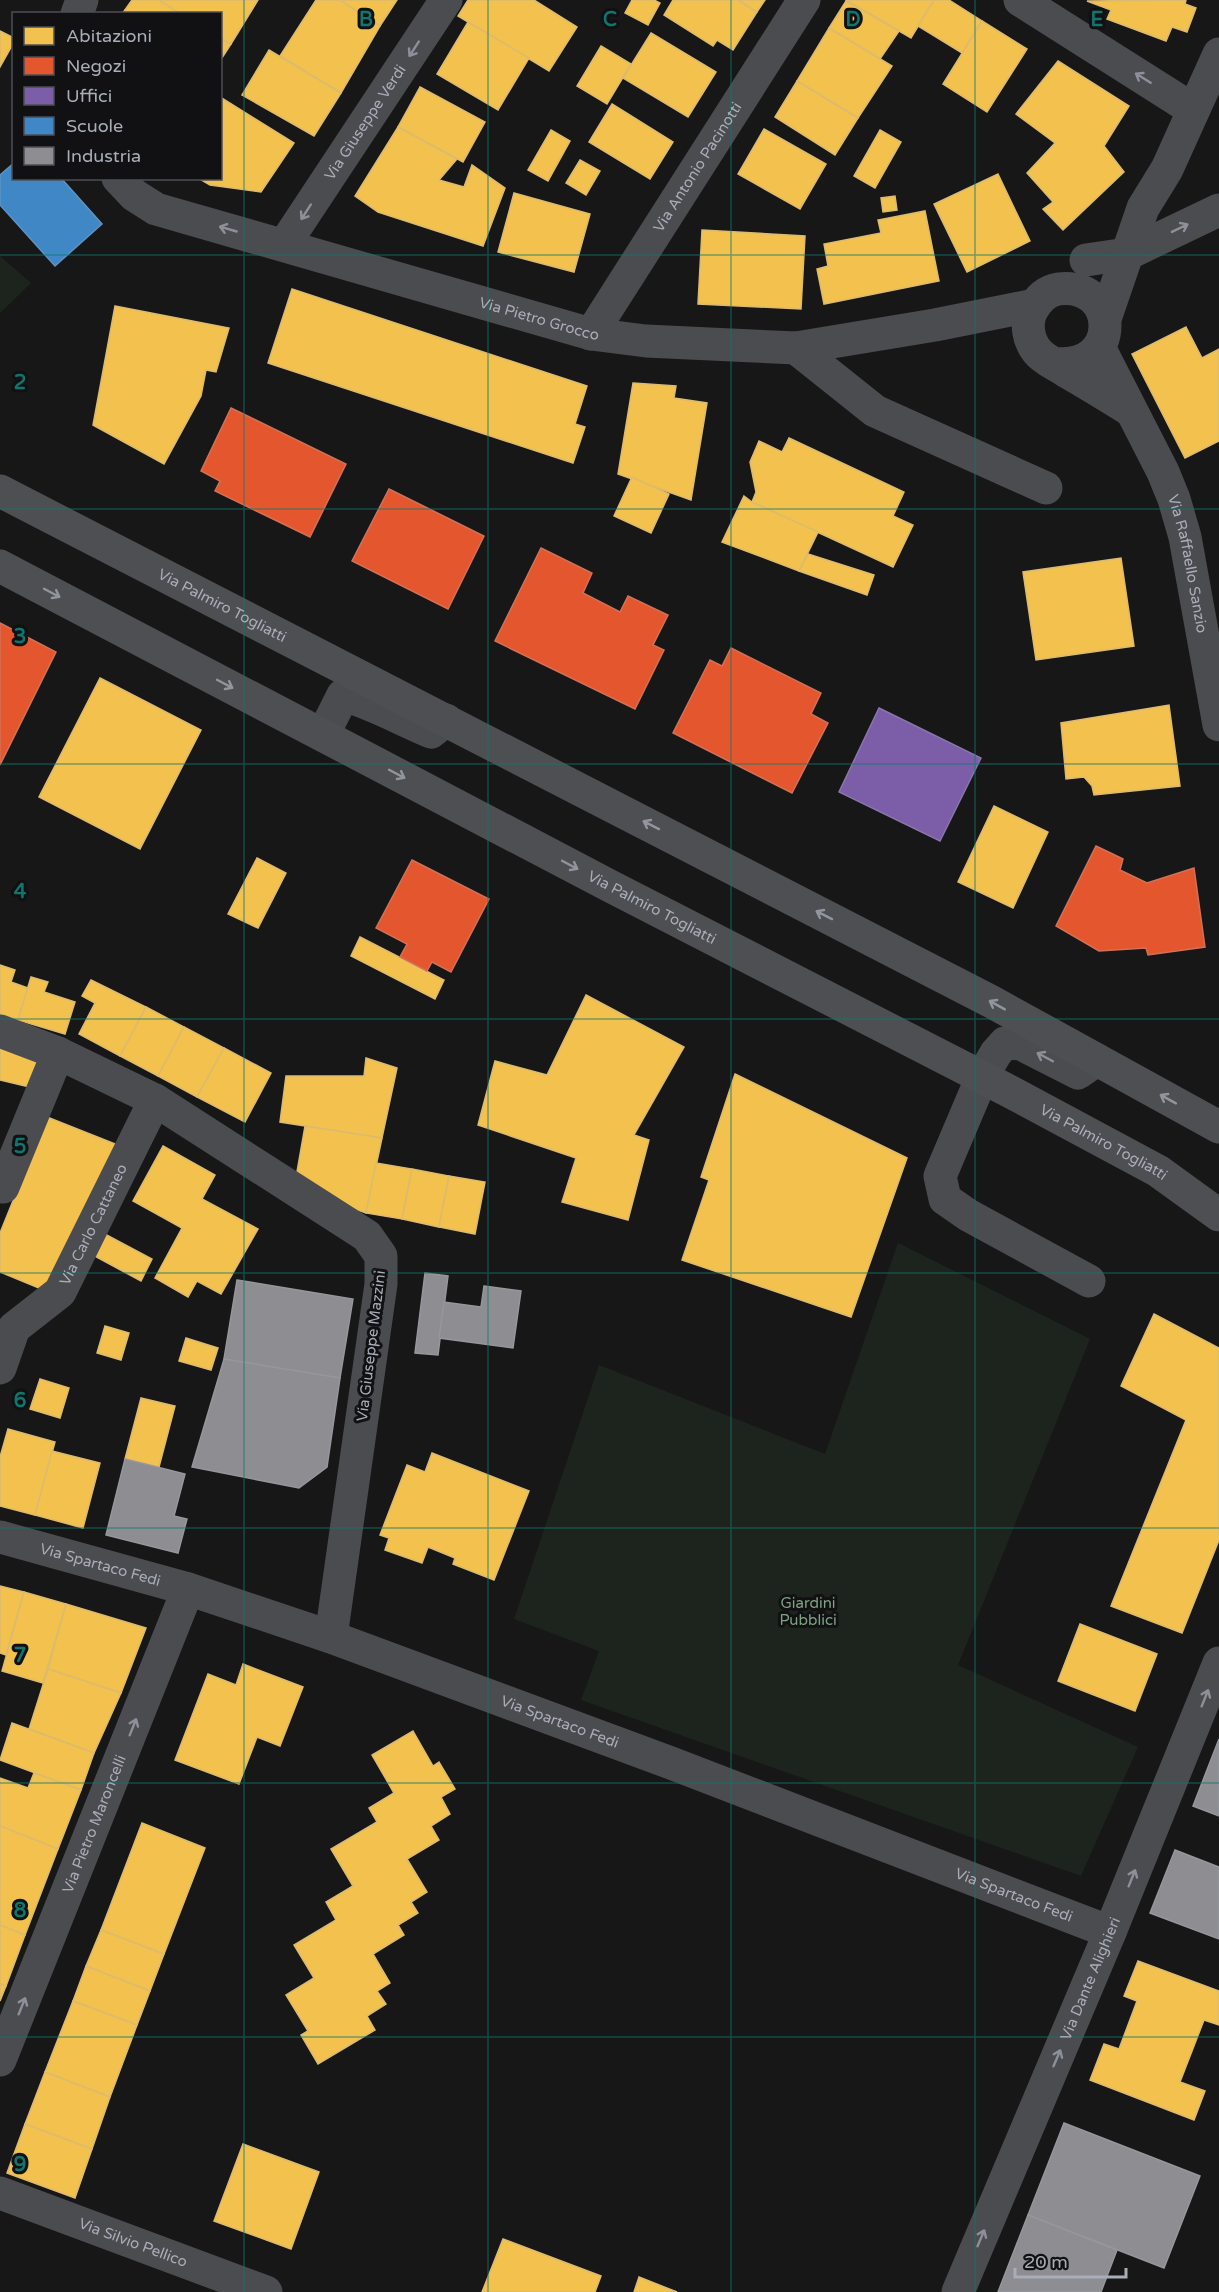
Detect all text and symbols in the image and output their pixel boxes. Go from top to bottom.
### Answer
text: B [359,8,373,32]
text: C [603,8,617,32]
text: D [845,8,861,32]
text: E [1091,8,1104,32]
legend [12,12,222,180]
text: Abitazioni [66,25,152,47]
one-way arrow [408,40,420,57]
text: Negozi [66,55,126,77]
street label: Via Giuseppe Verdi [320,61,410,183]
one-way arrow [1135,71,1152,83]
text: Uffici [66,85,112,107]
street label: Via Antonio Pacinotti [649,99,745,235]
text: Scuole [66,115,123,137]
text: Industria [66,145,141,167]
one-way arrow [300,203,312,219]
one-way arrow [1171,222,1189,234]
one-way arrow [219,223,238,234]
street label: Via Pietro Grocco [477,293,600,344]
text: 2 [14,371,26,395]
street label: Via Raffaello Sanzio [1164,492,1211,635]
street label: Via Palmiro Togliatti [155,565,290,646]
one-way arrow [43,587,60,599]
text: 3 [14,625,26,649]
one-way arrow [215,679,233,690]
one-way arrow [388,769,406,780]
one-way arrow [642,819,660,830]
one-way arrow [561,859,579,871]
street label: Via Palmiro Togliatti [585,867,719,948]
text: 4 [14,880,27,904]
one-way arrow [816,909,833,921]
one-way arrow [989,999,1006,1011]
one-way arrow [1037,1051,1055,1062]
one-way arrow [1160,1093,1177,1105]
street label: Via Palmiro Togliatti [1037,1100,1171,1184]
text: 5 [14,1135,26,1159]
street label: Via Carlo Cattaneo [56,1161,131,1288]
street label: Via Giuseppe Mazzini [353,1269,389,1423]
text: 6 [14,1389,26,1413]
street label: Via Spartaco Fedi [38,1539,163,1590]
park label: Giardini Pubblici [779,1594,837,1629]
text: 7 [14,1644,26,1668]
one-way arrow [1200,1689,1211,1707]
street label: Via Spartaco Fedi [498,1692,621,1752]
one-way arrow [128,1719,139,1737]
street label: Via Pietro Maroncelli [58,1752,130,1896]
street label: Via Spartaco Fedi [953,1864,1075,1926]
one-way arrow [1127,1870,1138,1888]
text: 8 [14,1899,26,1923]
street label: Via Dante Alighieri [1056,1915,1124,2043]
one-way arrow [17,1997,28,2016]
one-way arrow [1052,2050,1063,2068]
text: 9 [14,2153,26,2177]
street label: Via Silvio Pellico [76,2214,190,2271]
one-way arrow [976,2229,987,2248]
scale bar [1015,2241,1126,2279]
text: 20 m [1024,2251,1068,2273]

